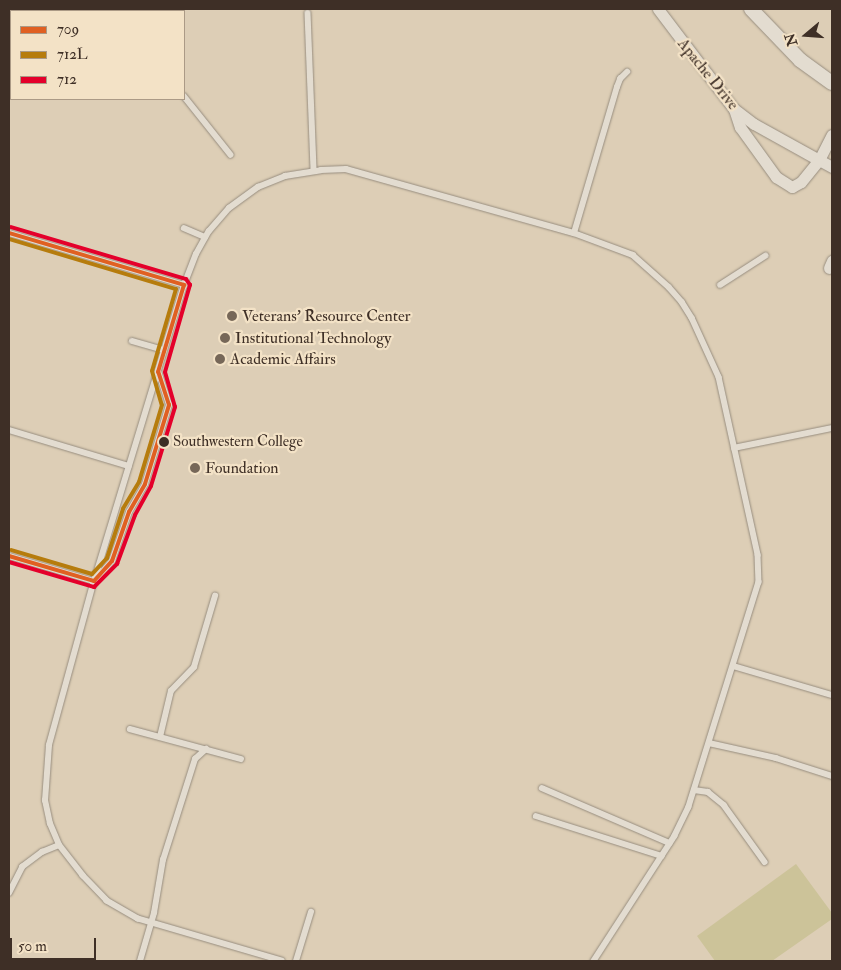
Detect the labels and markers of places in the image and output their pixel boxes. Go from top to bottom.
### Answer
place label: Veterans’ Resource Center [242,306,411,326]
marker: Veterans’ Resource Center [226,310,238,322]
place label: Institutional Technology [235,328,391,348]
marker: Institutional Technology [219,332,231,344]
place label: Academic Affairs [230,349,336,369]
marker: Academic Affairs [214,353,226,365]
place label: Southwestern College [173,433,303,451]
marker: Southwestern College [159,437,169,447]
place label: Foundation [205,458,279,478]
marker: Foundation [189,462,201,474]

